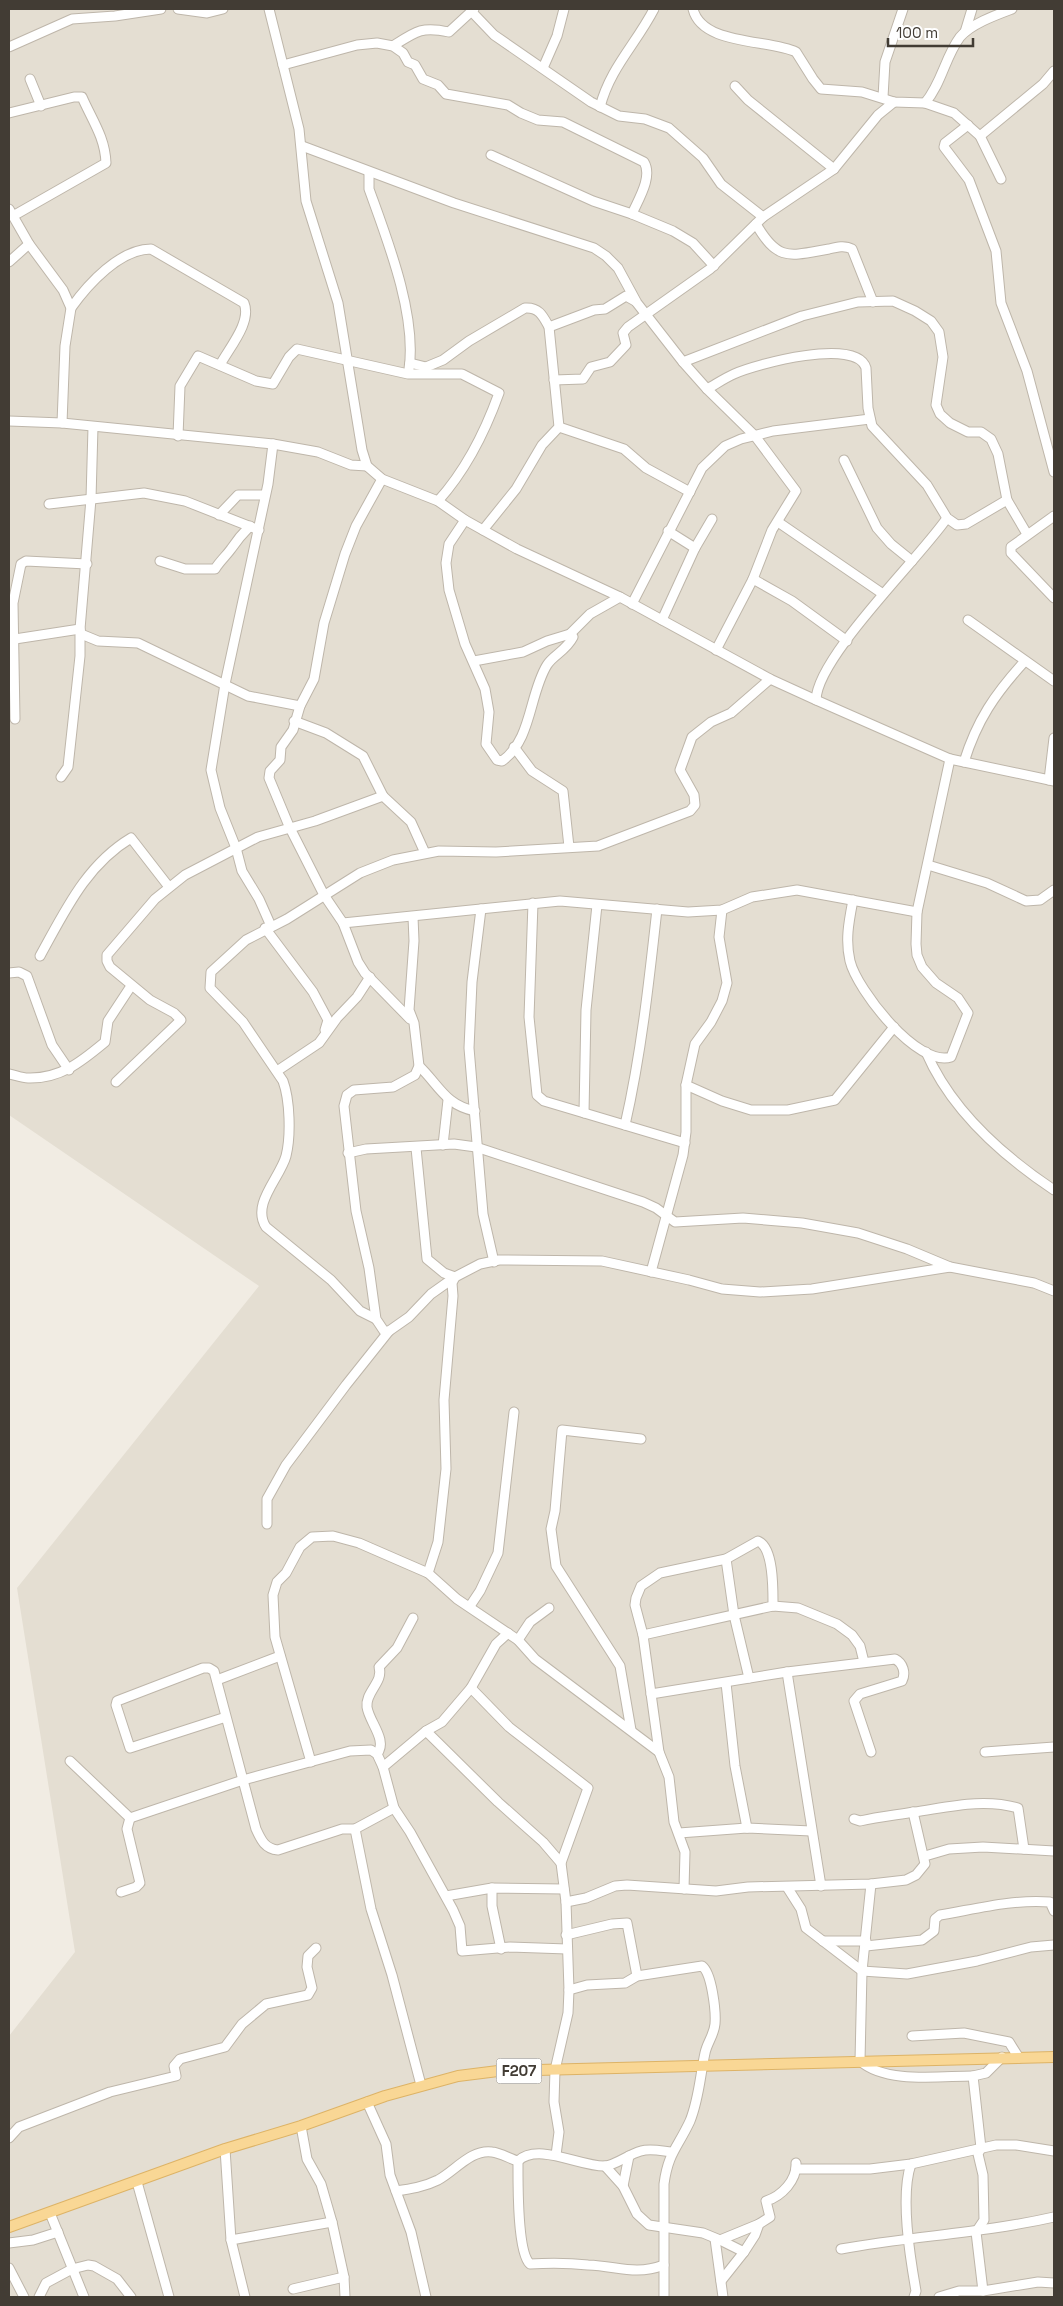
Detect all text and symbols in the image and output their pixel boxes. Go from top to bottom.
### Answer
scale bar [888,15,973,47]
text: 100 m [896,23,938,42]
road number: F207 [496,2058,542,2084]

